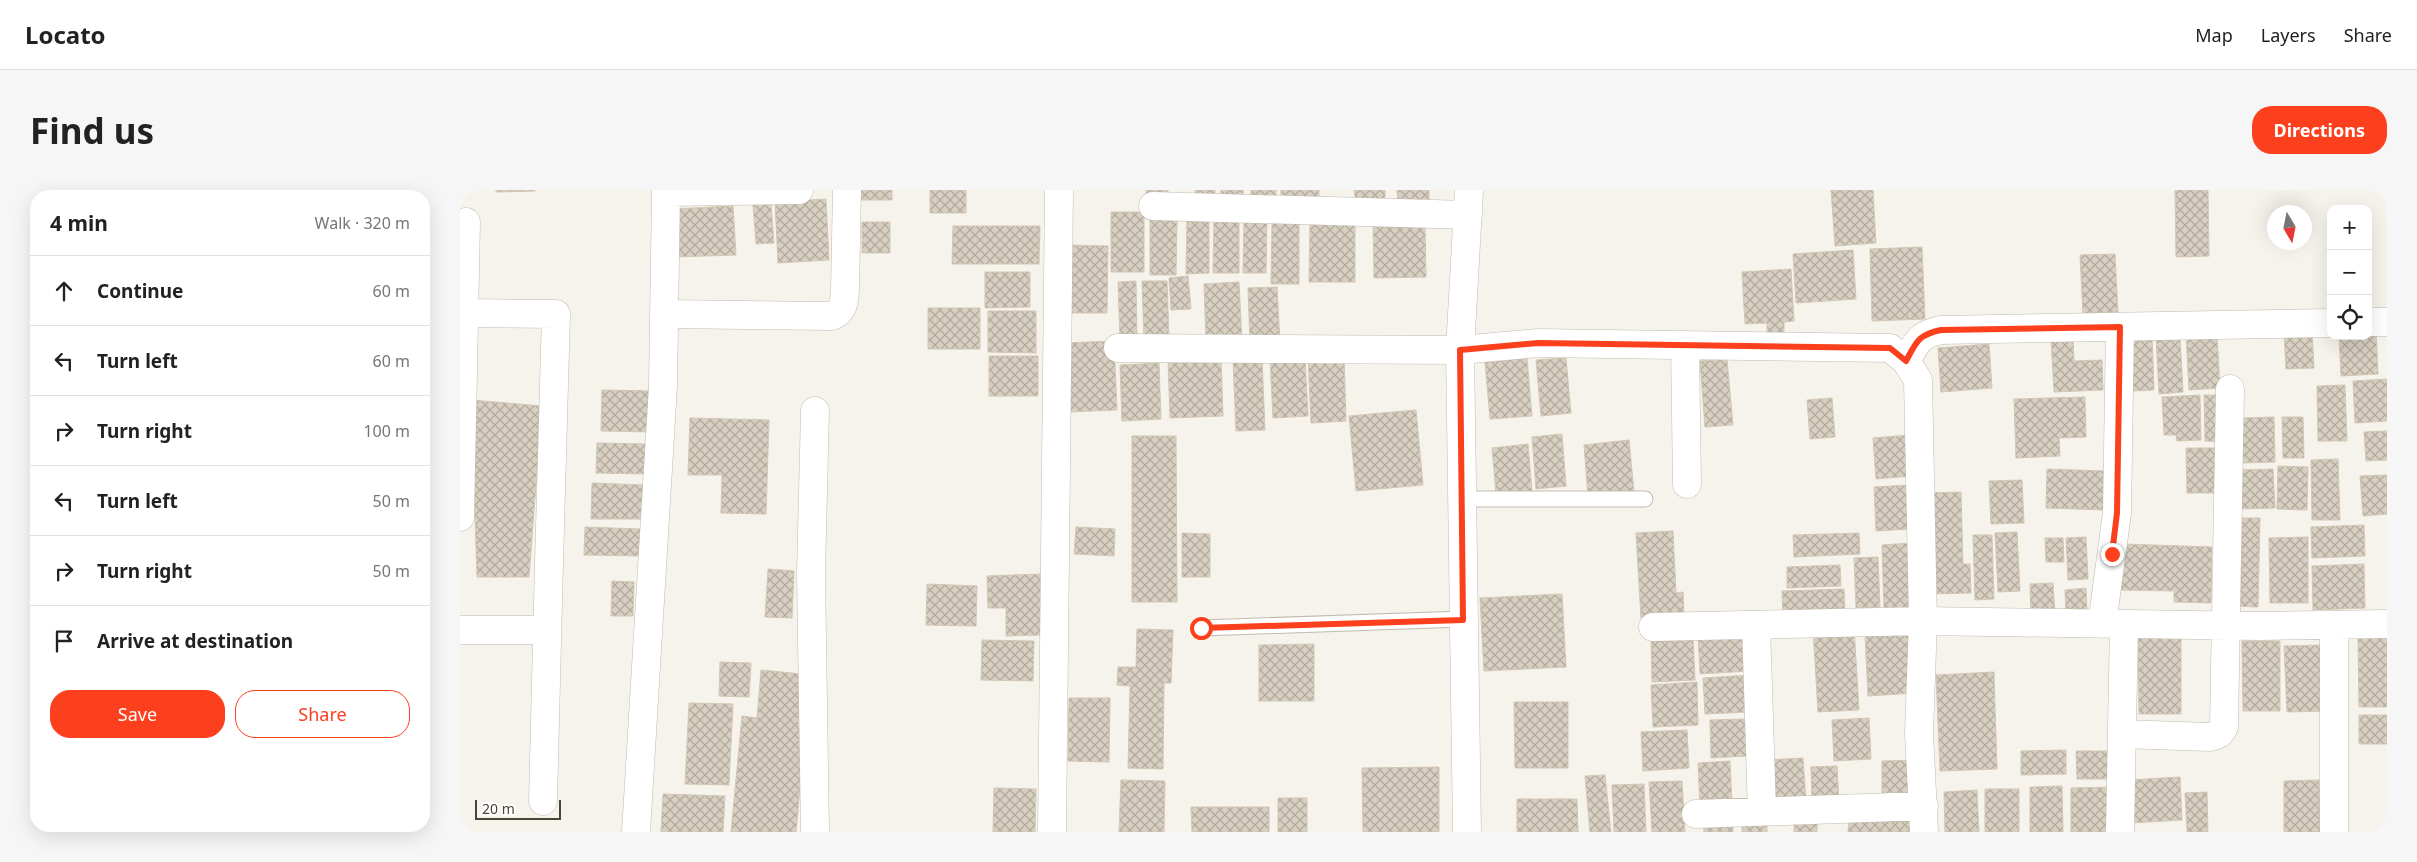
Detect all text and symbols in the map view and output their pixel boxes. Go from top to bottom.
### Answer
text: Locato [25,18,106,51]
text: Map [2195,23,2233,47]
text: Layers [2261,23,2316,47]
text: Share [2344,23,2392,47]
button: Directions [2252,106,2387,154]
text: Find us [30,107,154,154]
north arrow [2267,205,2312,250]
map controls [2327,205,2372,340]
button: + [2327,205,2372,250]
text: 4 min [50,209,108,237]
text: Walk · 320 m [315,212,410,234]
button: − [2327,250,2372,295]
icon: ahead [50,277,78,305]
text: Continue [97,278,183,304]
text: 60 m [373,280,410,302]
button: locate [2327,295,2372,340]
icon: left [50,347,78,375]
text: Turn left [97,348,178,374]
text: 60 m [373,350,410,372]
icon: right [50,417,78,445]
text: Turn right [97,418,192,444]
text: 100 m [363,420,410,442]
icon: left [50,487,78,515]
text: Turn left [97,488,178,514]
text: 50 m [373,490,410,512]
route end [2101,543,2124,566]
icon: right [50,557,78,585]
text: Turn right [97,558,192,584]
text: 50 m [373,560,410,582]
route start [1190,617,1213,640]
icon: arrive [50,627,78,655]
text: Arrive at destination [97,628,293,654]
button: Save [50,690,225,738]
button: Share [235,690,410,738]
scale bar [475,797,561,820]
text: 20 m [482,799,515,818]

